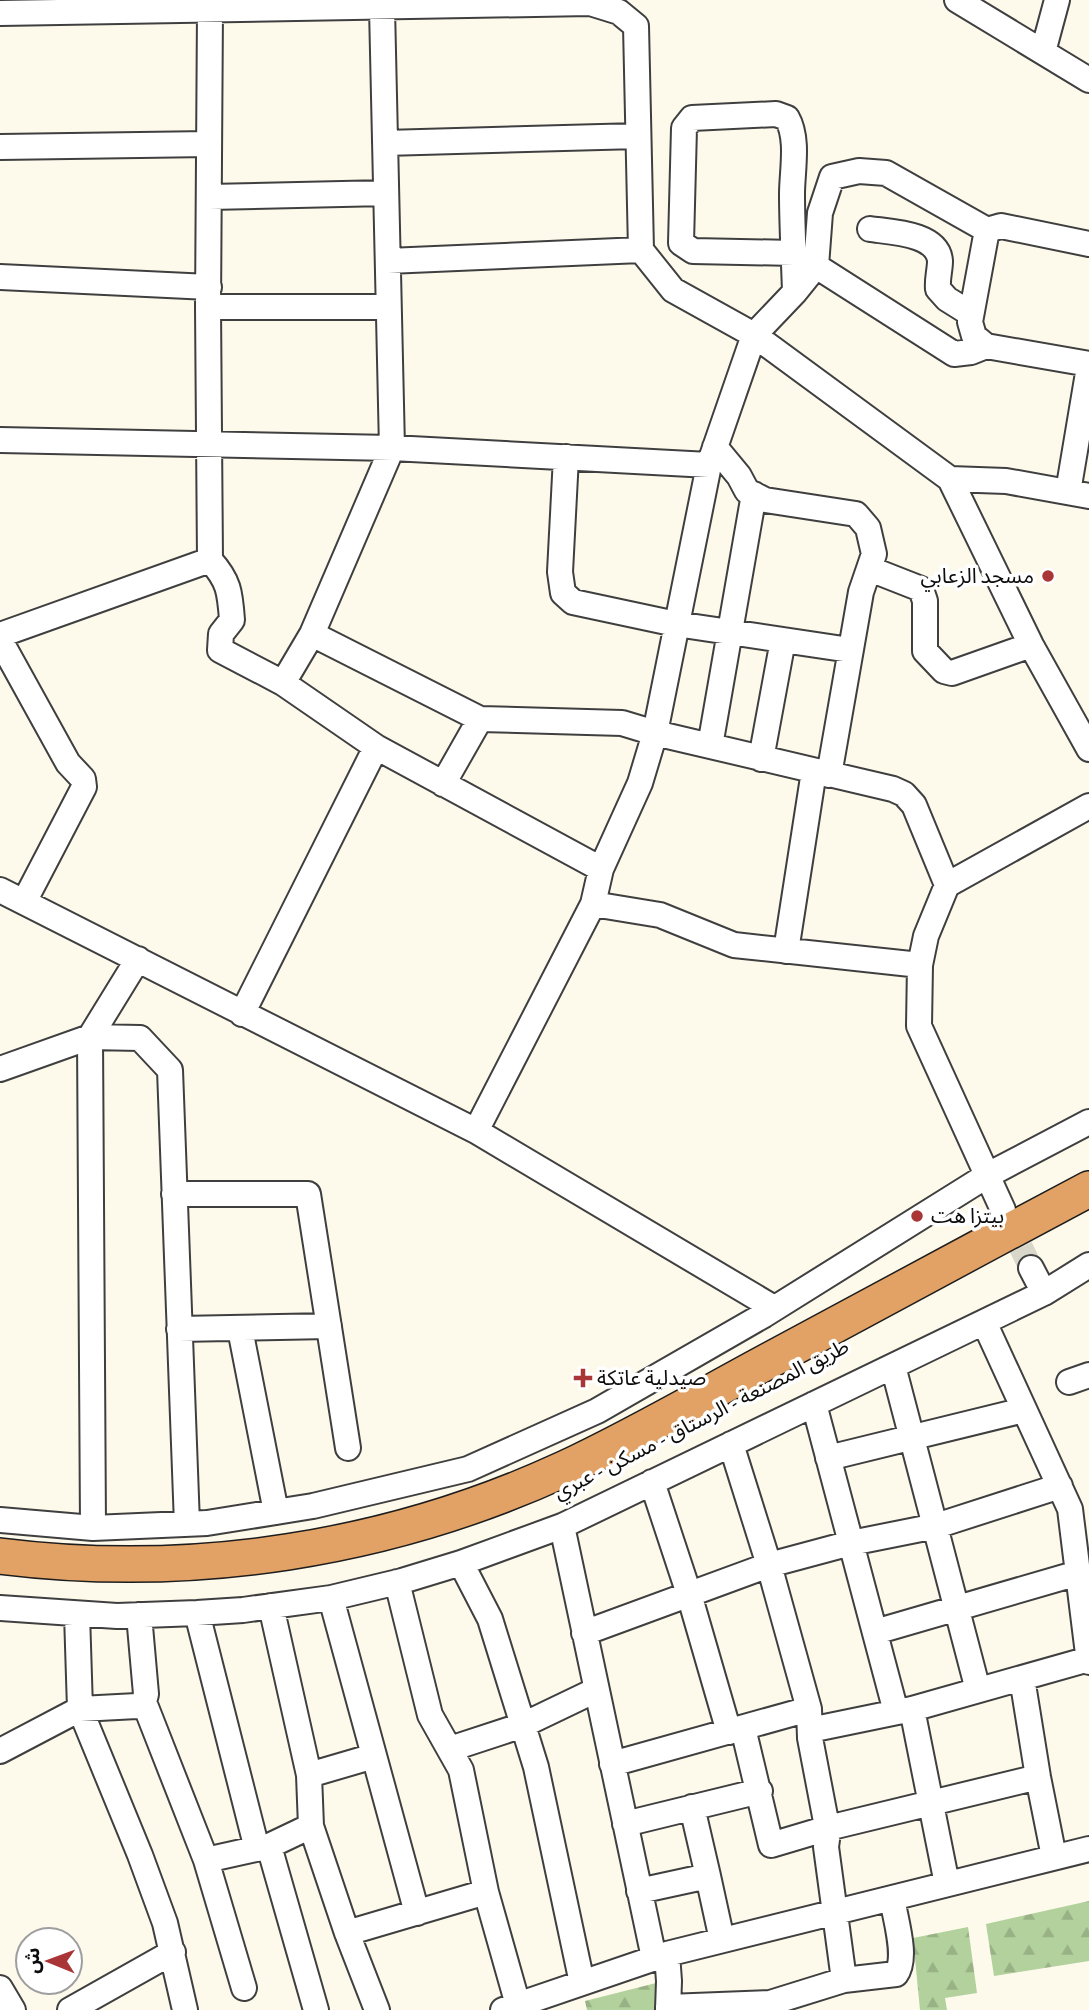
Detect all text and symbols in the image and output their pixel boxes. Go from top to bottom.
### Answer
place label: مسجد الزعابي [921,564,1034,592]
marker: مسجد الزعابي [1040,568,1056,584]
place label: بيتزا هت [931,1204,1004,1228]
marker: بيتزا هت [909,1208,925,1224]
street label: طريق المصنعة - الرستاق - مسكن - عبري [549,1334,854,1508]
place label: صيدلية عاتكة [597,1366,706,1390]
marker: صيدلية عاتكة [575,1370,591,1386]
north arrow [14,1926,84,1996]
text: ش [22,1948,43,1974]

